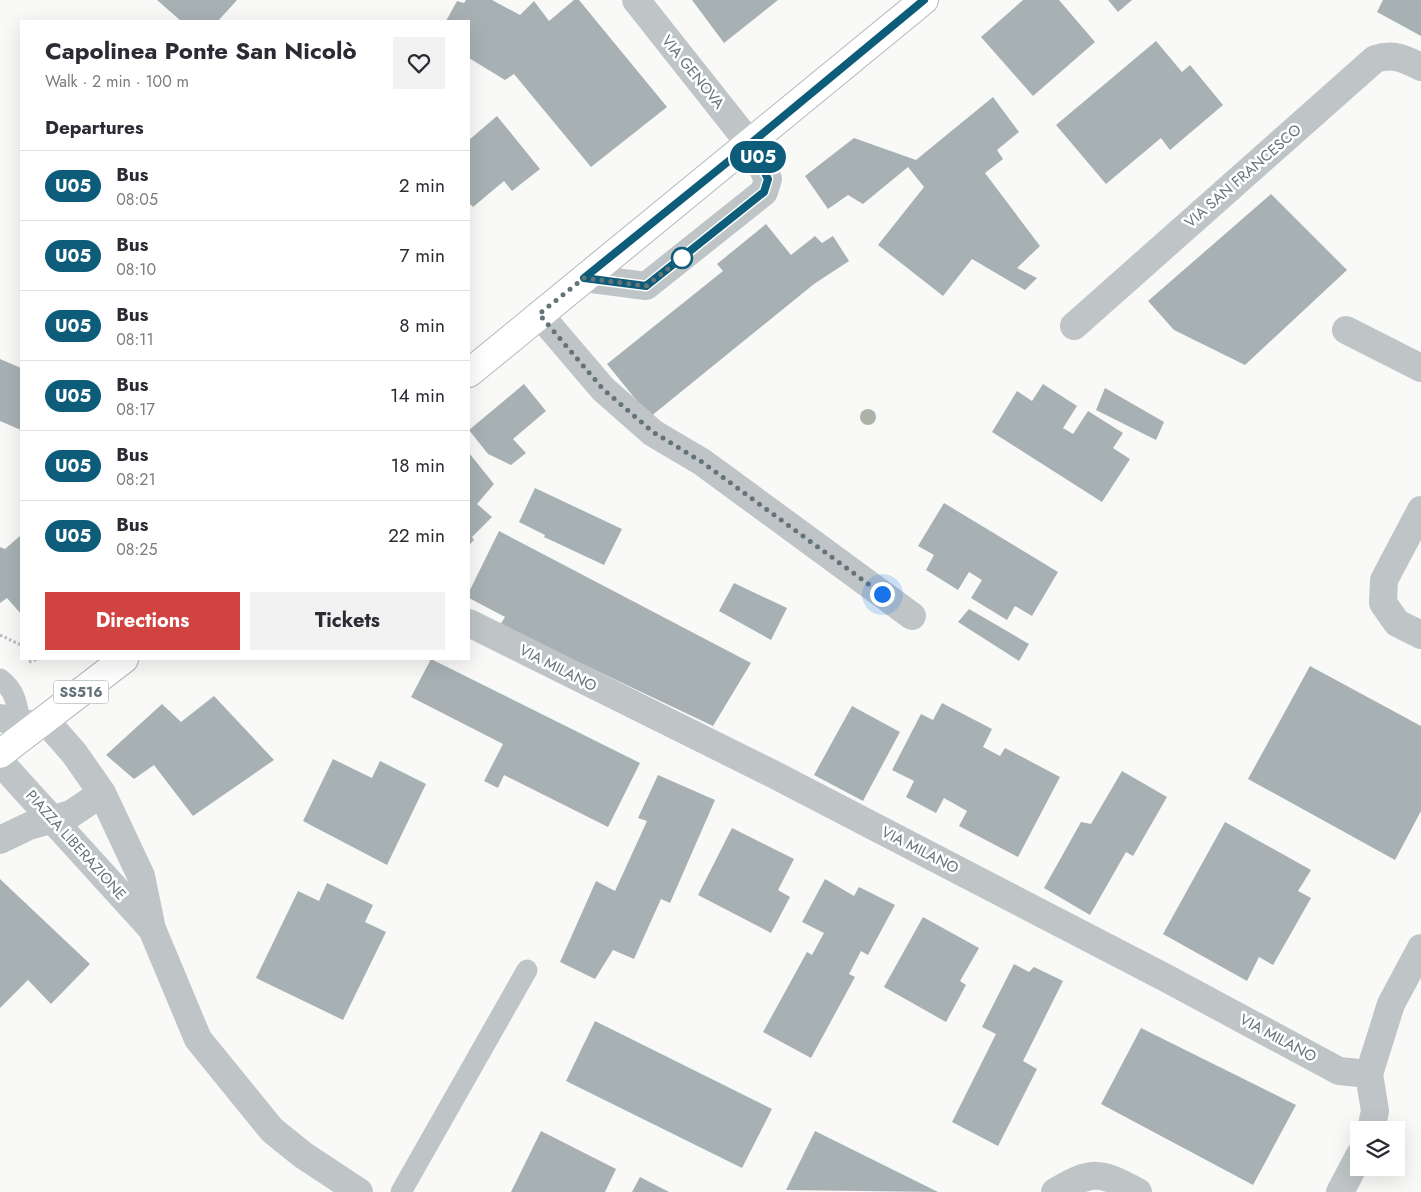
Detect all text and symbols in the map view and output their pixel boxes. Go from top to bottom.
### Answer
street label: VIA GENOVA [656,30,730,114]
text: Capolinea Ponte San Nicolò [45,33,357,68]
button: heart [393,37,445,89]
text: Walk · 2 min · 100 m [45,70,189,93]
text: Departures [45,114,144,141]
street label: VIA SAN FRANCESCO [1180,119,1306,233]
line badge: U05 [729,141,787,173]
text: U05 [740,144,776,170]
text: Bus [116,161,148,188]
text: 2 min [399,172,445,199]
text: U05 [55,173,91,199]
text: 08:05 [116,188,158,211]
text: Bus [116,231,148,258]
text: 7 min [400,242,445,269]
text: U05 [55,243,91,269]
unlabelled marker [671,247,693,269]
text: 08:10 [116,258,156,281]
text: Bus [116,301,148,328]
text: 8 min [399,312,445,339]
text: U05 [55,313,91,339]
text: 08:11 [116,328,154,351]
text: Bus [116,371,148,398]
text: 14 min [390,382,445,409]
text: U05 [55,383,91,409]
text: 08:17 [116,398,155,421]
text: Bus [116,441,148,468]
text: 18 min [391,452,445,479]
text: U05 [55,453,91,479]
text: 08:21 [116,468,156,491]
text: Bus [116,511,148,538]
text: 22 min [388,522,445,549]
text: U05 [55,523,91,549]
text: 08:25 [116,538,157,561]
your location [870,582,895,607]
button: Directions [45,592,240,650]
button: Tickets [250,592,445,650]
street label: VIA MILANO [515,639,601,697]
road number: SS516 [54,680,108,704]
street label: PIAZZA LIBERAZIONE [20,785,132,905]
street label: VIA MILANO [877,821,963,879]
street label: VIA MILANO [1236,1008,1321,1068]
map controls [1350,1121,1405,1176]
button: layers [1350,1121,1405,1176]

